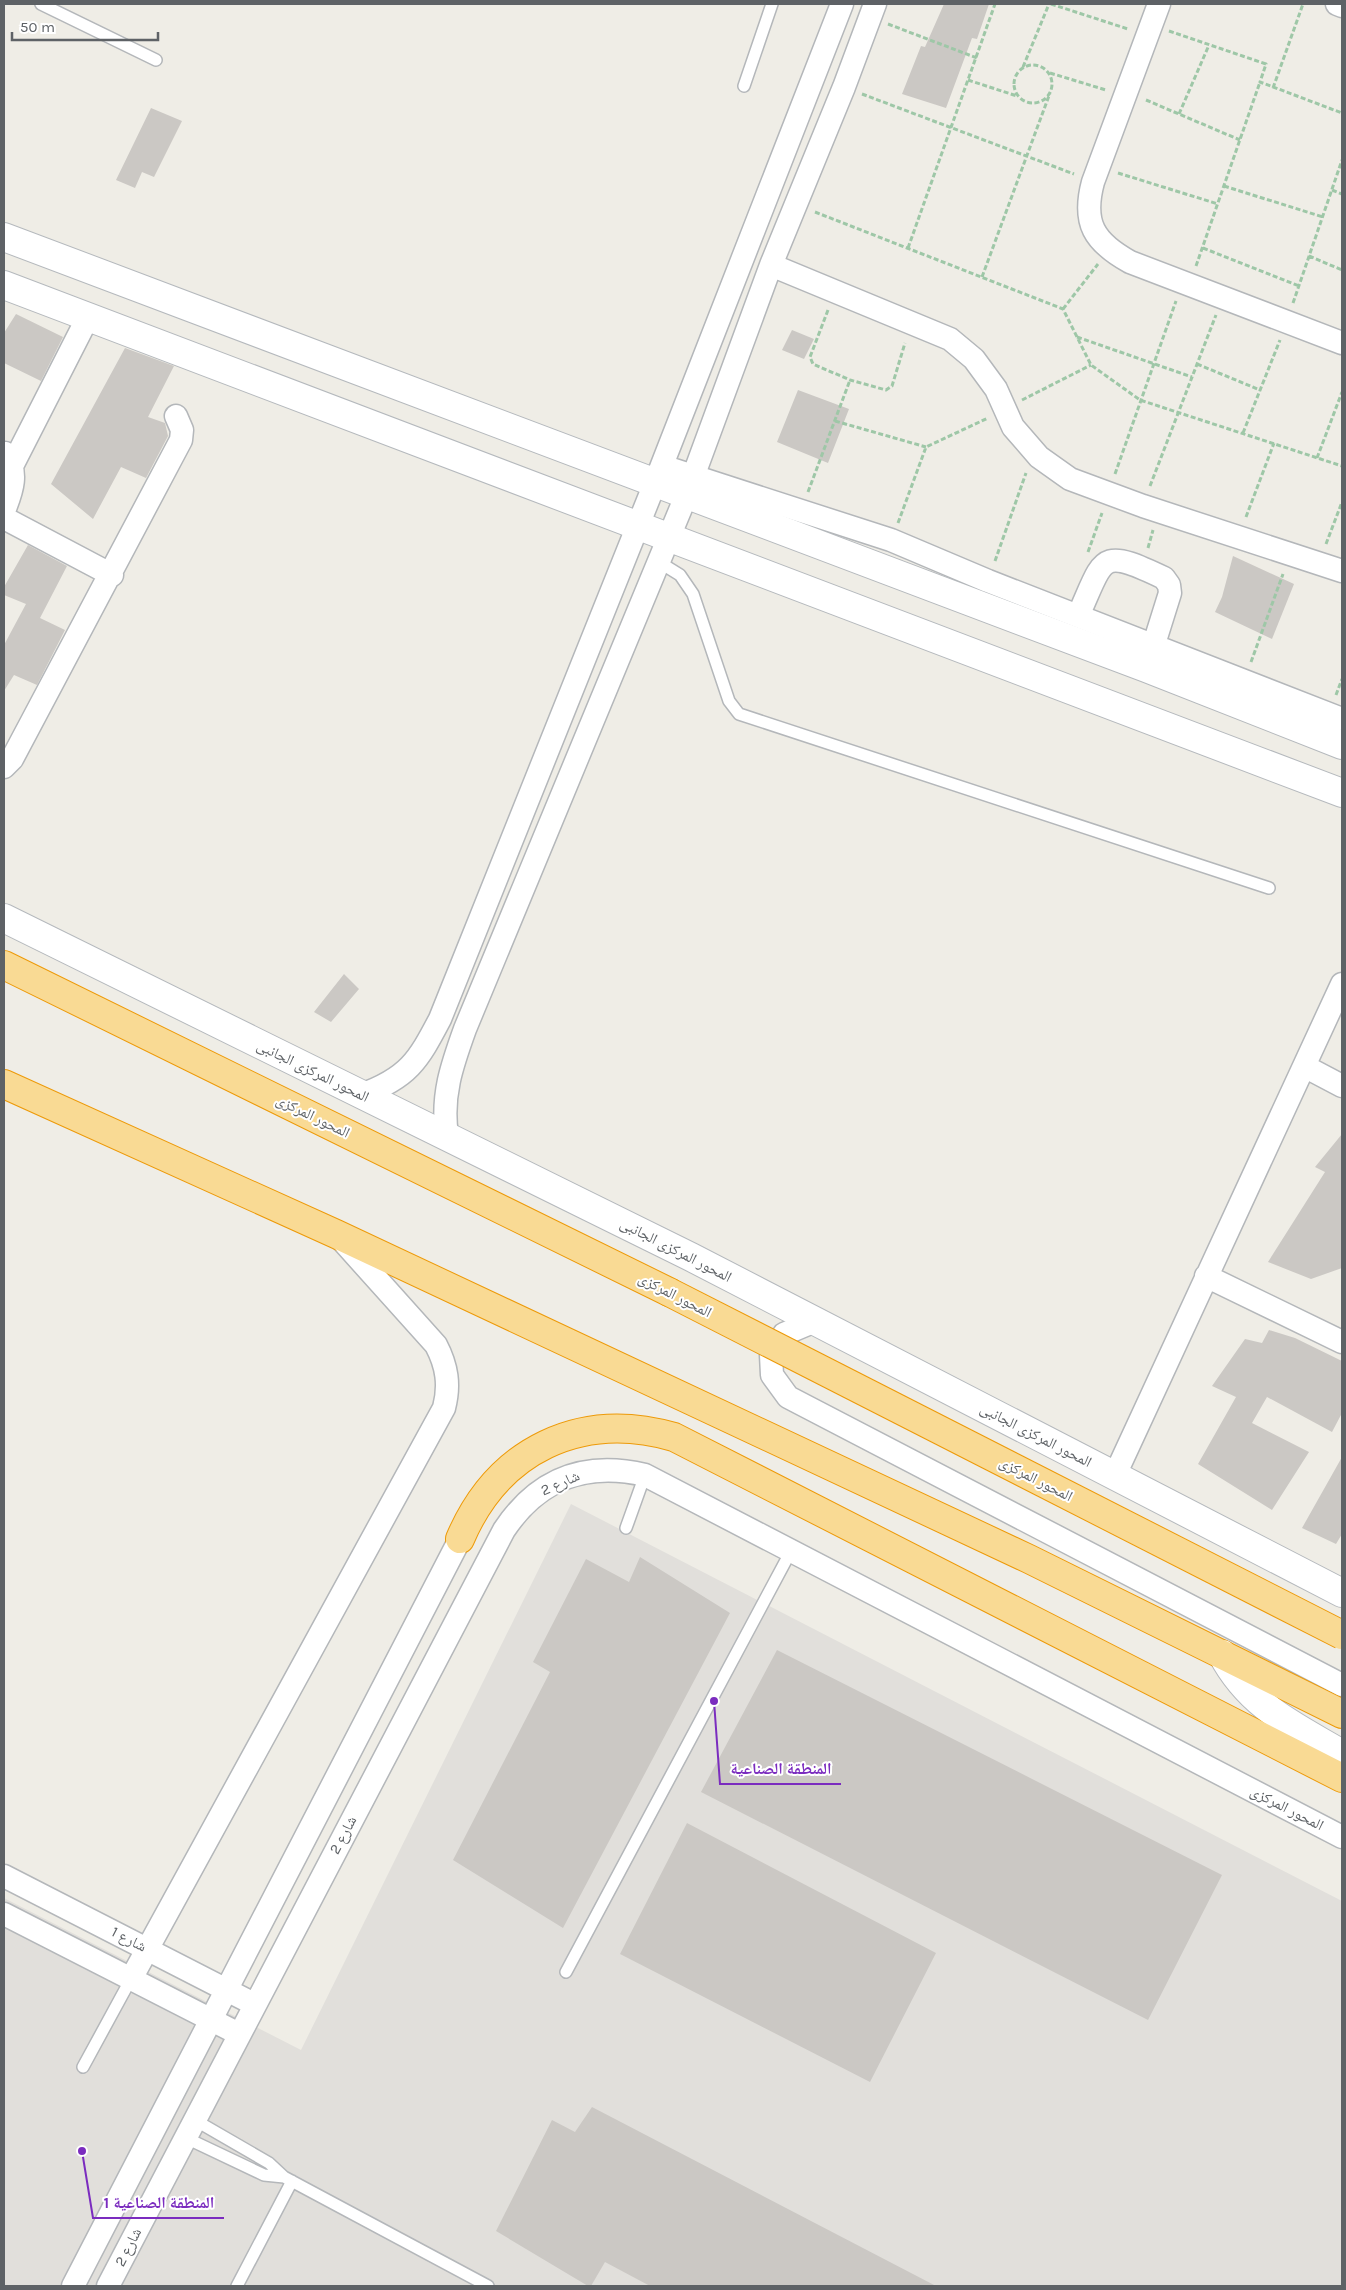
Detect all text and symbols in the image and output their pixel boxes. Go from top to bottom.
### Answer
scale bar [12,10,159,42]
text: 50 m [20,18,55,36]
street label: المحور المركزى الجانبى [253,1036,372,1107]
street label: المحور المركزى [273,1090,353,1142]
street label: المحور المركزى الجانبى [617,1214,735,1287]
street label: المحور المركزى [635,1269,715,1322]
street label: المحور المركزى الجانبى [977,1399,1095,1472]
street label: المحور المركزى [996,1453,1076,1506]
street label: شارع 2 [538,1466,583,1500]
callout: المنطقة الصناعية [720,1753,841,1784]
text: المنطقة الصناعية [730,1759,832,1778]
street label: المحور المركزى [1247,1782,1327,1835]
street label: شارع 2 [325,1813,361,1858]
street label: شارع 1 [108,1923,150,1956]
callout: المنطقة الصناعية 1 [93,2187,224,2218]
text: المنطقة الصناعية 1 [104,2193,214,2212]
street label: شارع 2 [111,2225,146,2270]

